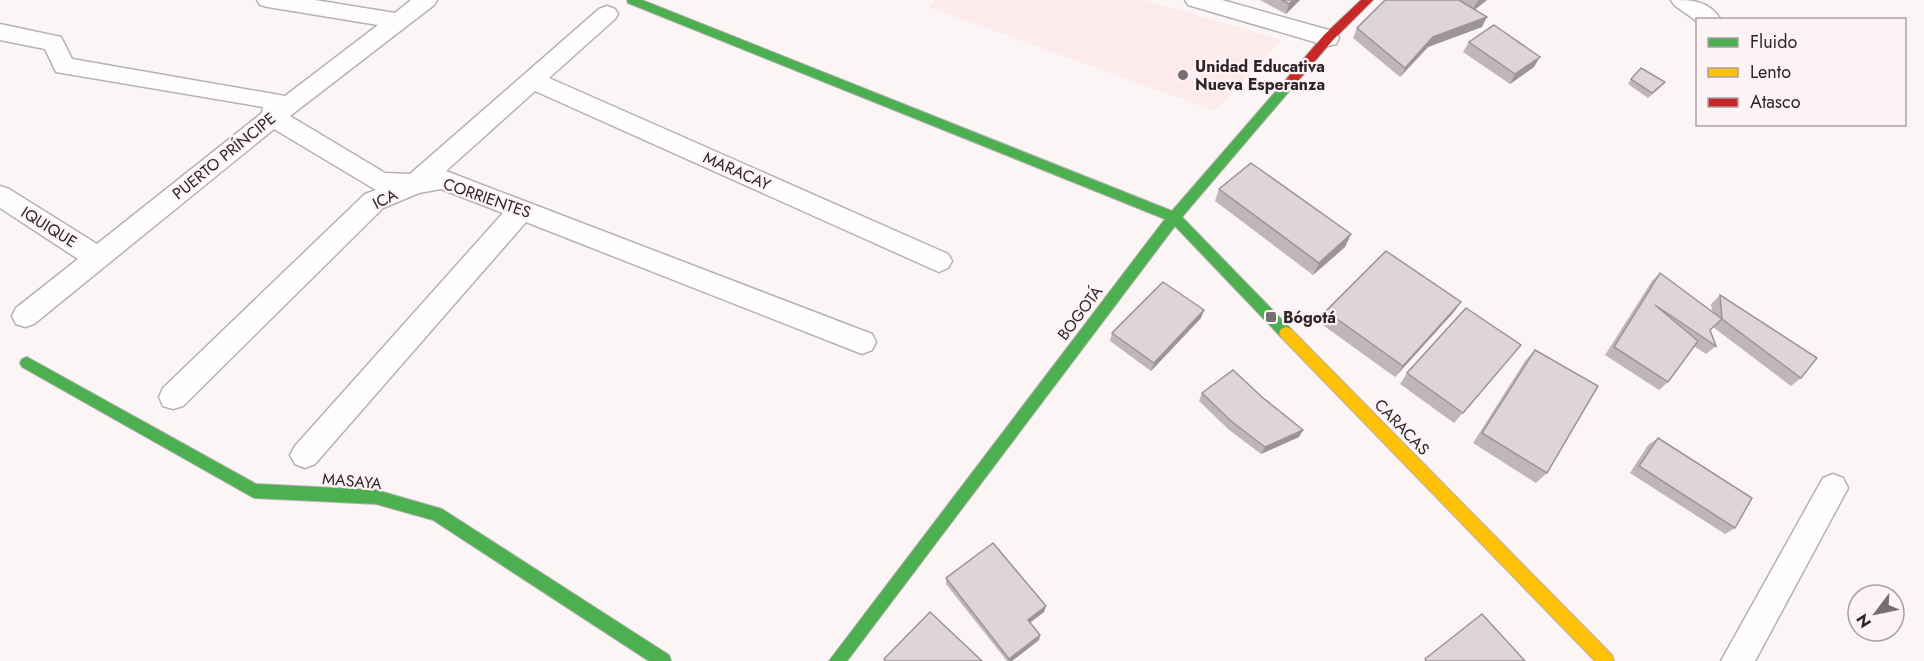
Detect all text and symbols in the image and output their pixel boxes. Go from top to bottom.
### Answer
legend [1696,18,1906,126]
text: Fluido [1750,29,1798,55]
place label: Unidad Educativa Nueva Esperanza [1195,55,1325,96]
text: Lento [1750,59,1791,85]
marker: Unidad Educativa Nueva Esperanza [1176,68,1190,82]
text: Atasco [1750,89,1801,115]
street label: PUERTO PRÍNCIPE [167,107,281,205]
street label: MARACAY [700,146,774,196]
street label: CORRIENTES [440,172,534,224]
street label: ICA [369,183,402,215]
street label: IQUIQUE [17,201,81,253]
street label: BOGOTÁ [1052,281,1108,345]
place label: Bógotá [1283,306,1336,329]
marker: Bógotá [1264,310,1278,324]
street label: CARACAS [1369,394,1435,460]
street label: MASAYA [321,467,383,495]
north arrow [1846,583,1906,643]
text: N [1851,609,1877,632]

